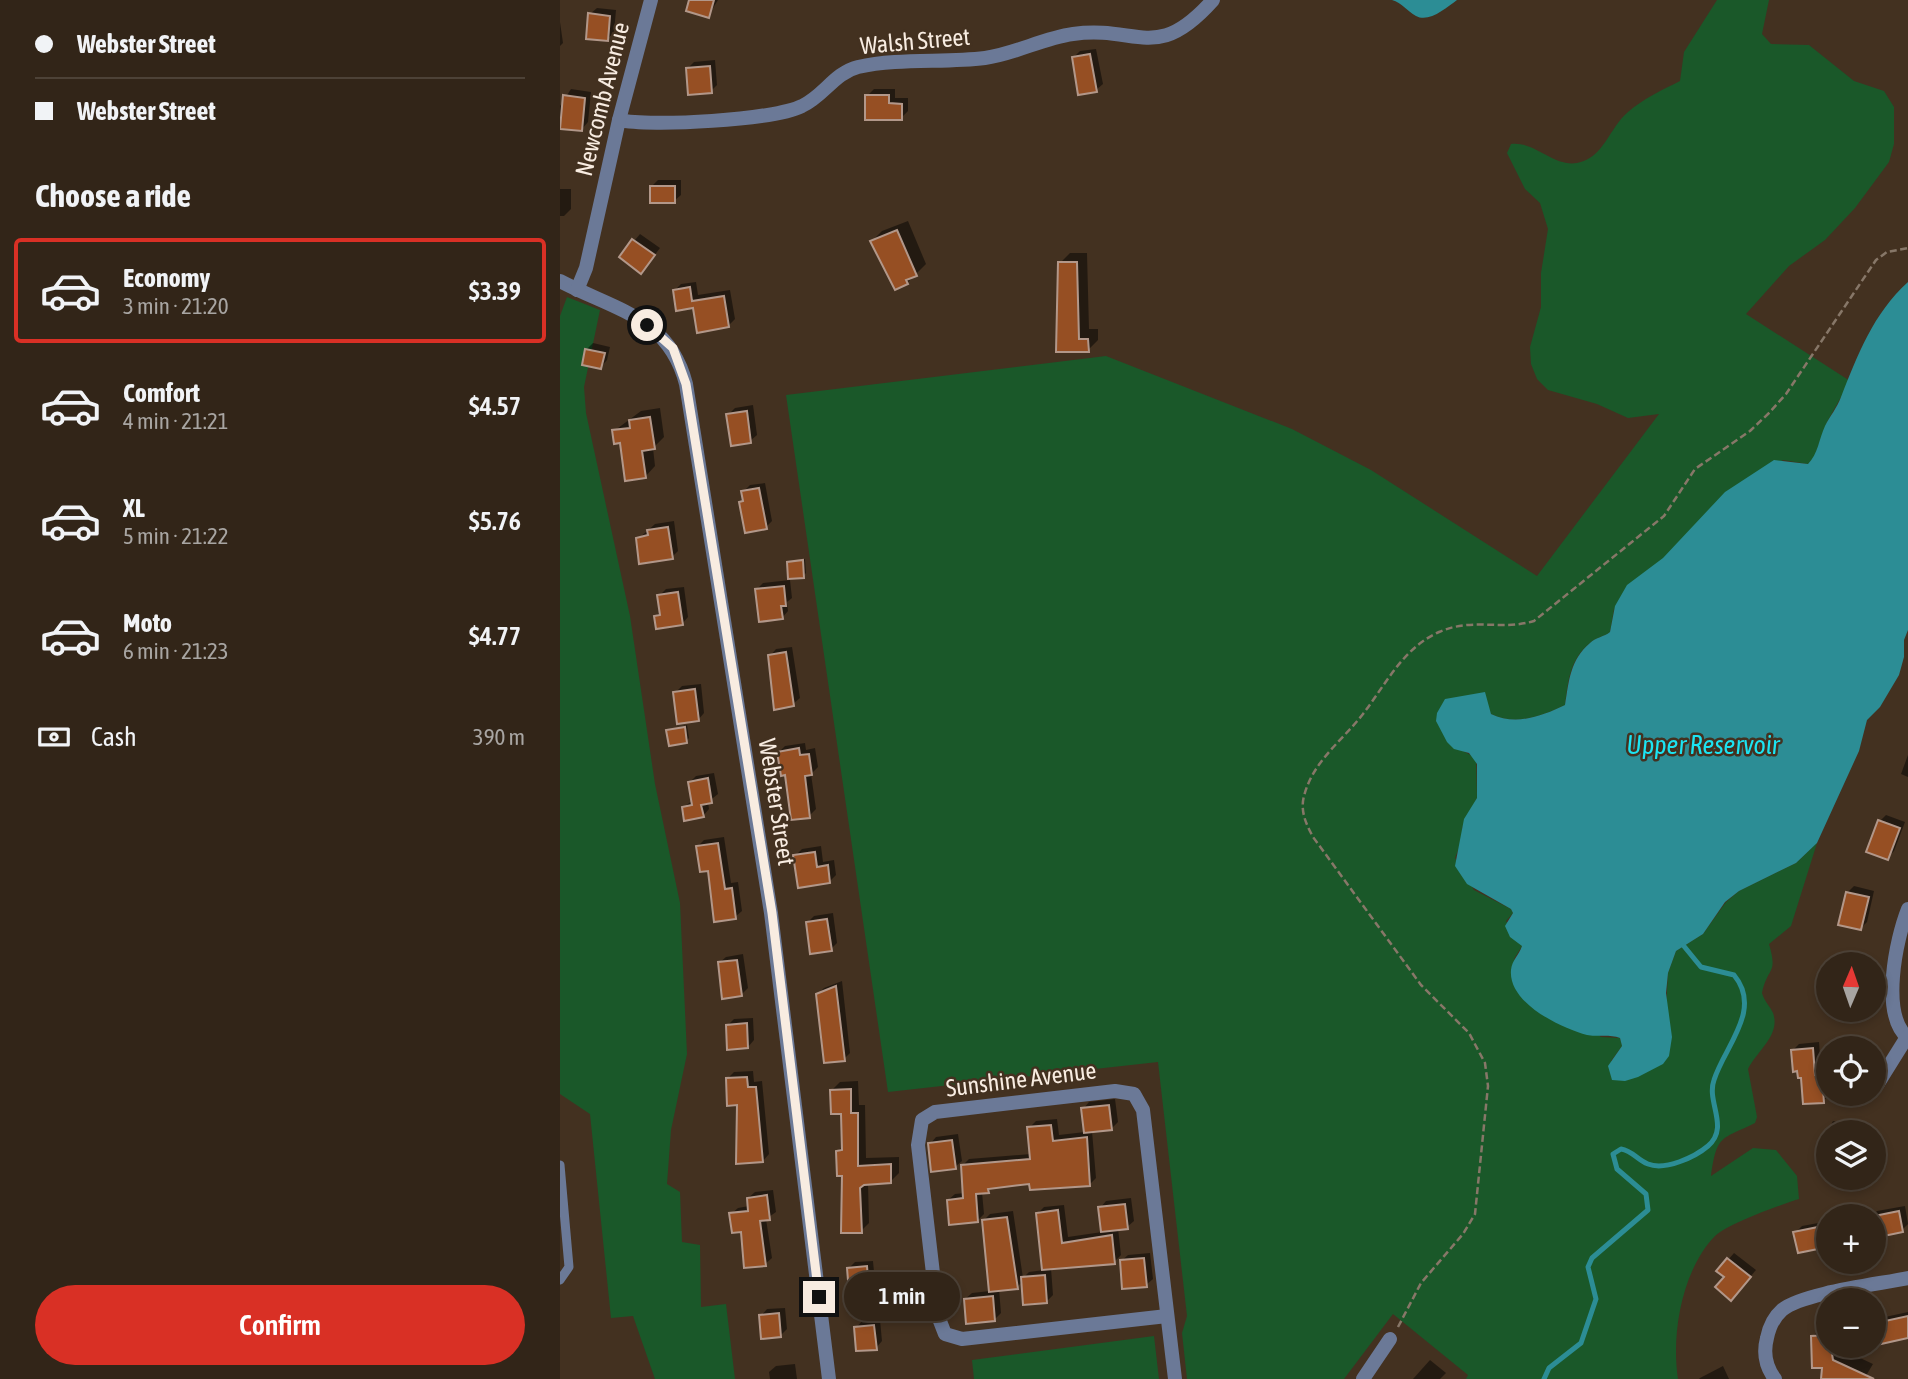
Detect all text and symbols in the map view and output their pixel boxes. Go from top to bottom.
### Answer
street label: Newcomb Avenue [570,19,634,179]
street label: Walsh Street [859,23,971,59]
text: Webster Street [77,29,216,59]
text: Webster Street [77,96,216,126]
text: Choose a ride [35,177,191,214]
icon: car [39,259,102,322]
text: Economy [123,263,210,293]
text: $3.39 [469,276,521,306]
text: 3 min · 21:20 [123,293,229,319]
route start [631,309,663,341]
icon: car [39,374,102,437]
text: Comfort [123,378,200,408]
text: $4.57 [469,391,521,421]
text: 4 min · 21:21 [123,408,229,434]
icon: car [39,489,102,552]
text: XL [123,493,145,523]
text: $5.76 [469,506,521,536]
text: 5 min · 21:22 [123,523,229,549]
icon: car [39,604,102,667]
text: Moto [123,608,172,638]
text: $4.77 [469,621,521,651]
text: 6 min · 21:23 [123,638,229,664]
icon: cash [35,718,73,756]
text: Cash [91,722,137,752]
text: 390 m [473,724,525,750]
water label: Upper Reservoir [1627,730,1781,760]
street label: Webster Street [754,737,800,867]
north arrow [1816,952,1886,1022]
map controls [1816,952,1886,1358]
button: locate [1816,1036,1886,1106]
street label: Sunshine Avenue [944,1056,1098,1102]
button: layers [1816,1120,1886,1190]
button: + [1816,1204,1886,1274]
callout: 1 min [844,1272,959,1322]
route end [803,1281,835,1313]
text: 1 min [879,1283,925,1309]
button: Confirm [35,1285,525,1365]
button: − [1816,1288,1886,1358]

